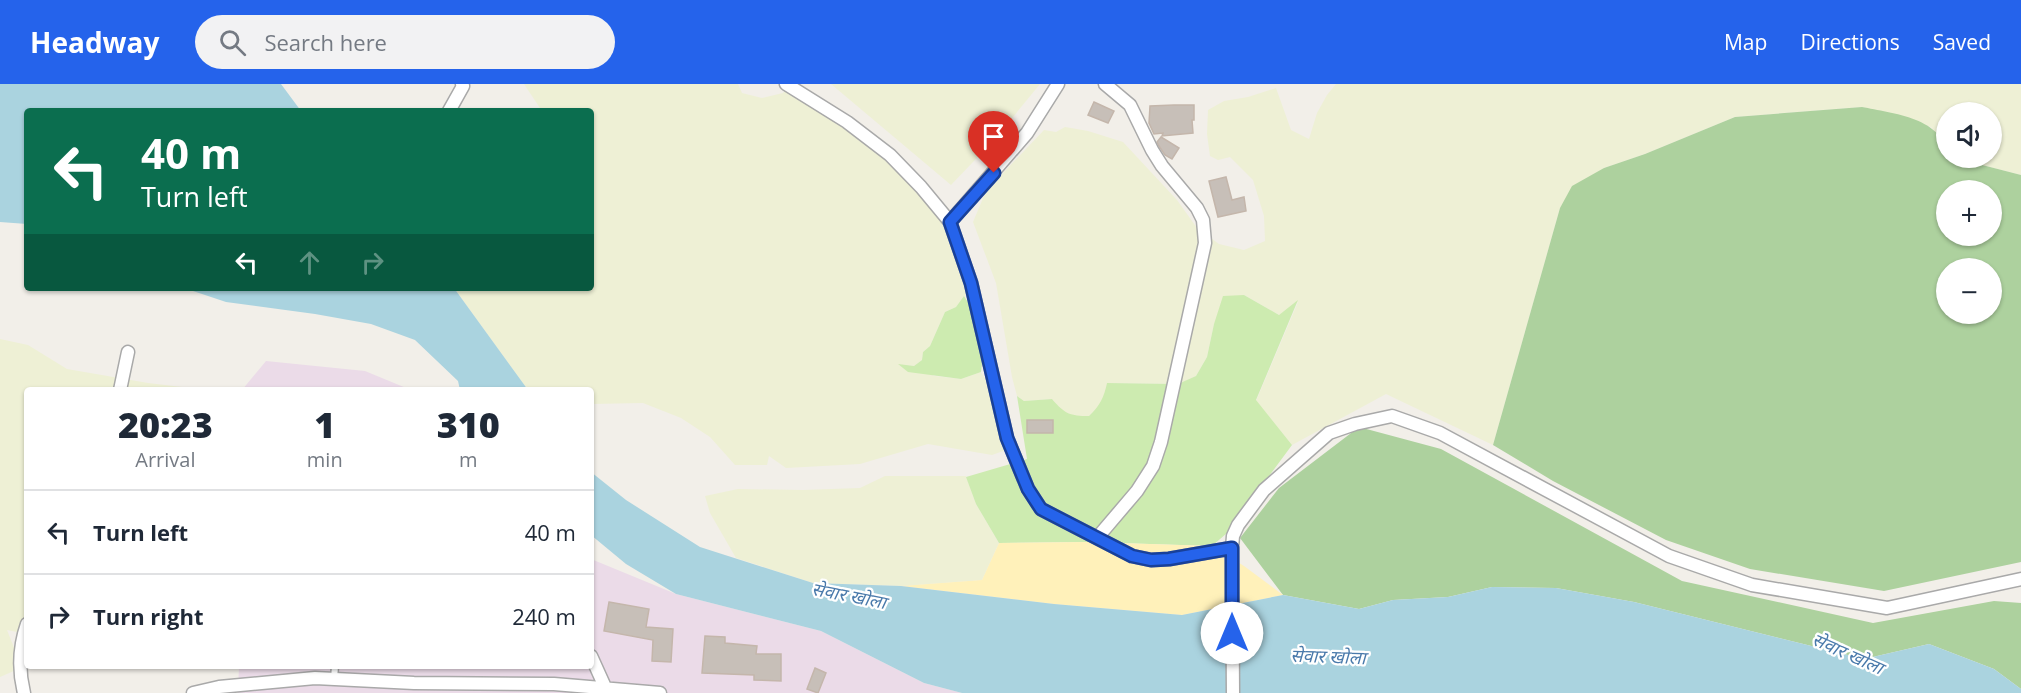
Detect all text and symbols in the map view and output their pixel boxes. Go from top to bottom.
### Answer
search box [195,15,615,69]
text: Headway [30,23,159,61]
icon: search [216,26,249,59]
text: Search here [264,27,387,57]
text: Map [1724,28,1767,56]
text: Directions [1800,28,1900,56]
text: Saved [1933,28,1991,56]
map controls [1936,102,2002,324]
button: sound [1936,102,2002,168]
pin [968,111,1019,173]
icon: arrive [977,120,1010,153]
text: 40 m [141,124,241,181]
icon: left [42,132,120,210]
text: Turn left [141,178,248,215]
button: + [1936,180,2002,246]
icon: left [230,246,263,279]
icon: ahead [293,246,326,279]
icon: right [356,246,389,279]
button: − [1936,258,2002,324]
text: 20:23 [118,400,213,449]
text: 1 [314,400,335,449]
text: 310 [437,400,500,449]
text: Arrival [135,446,196,473]
text: min [307,446,343,473]
text: m [459,446,478,473]
icon: left [42,516,75,549]
text: Turn left [93,517,188,547]
text: 40 m [525,517,576,547]
water label: सेवार खोला [810,576,891,615]
icon: right [42,600,75,633]
text: Turn right [93,601,204,631]
text: 240 m [512,601,576,631]
position arrow [1200,601,1264,665]
water label: सेवार खोला [1809,627,1890,681]
water label: सेवार खोला [1290,643,1369,669]

